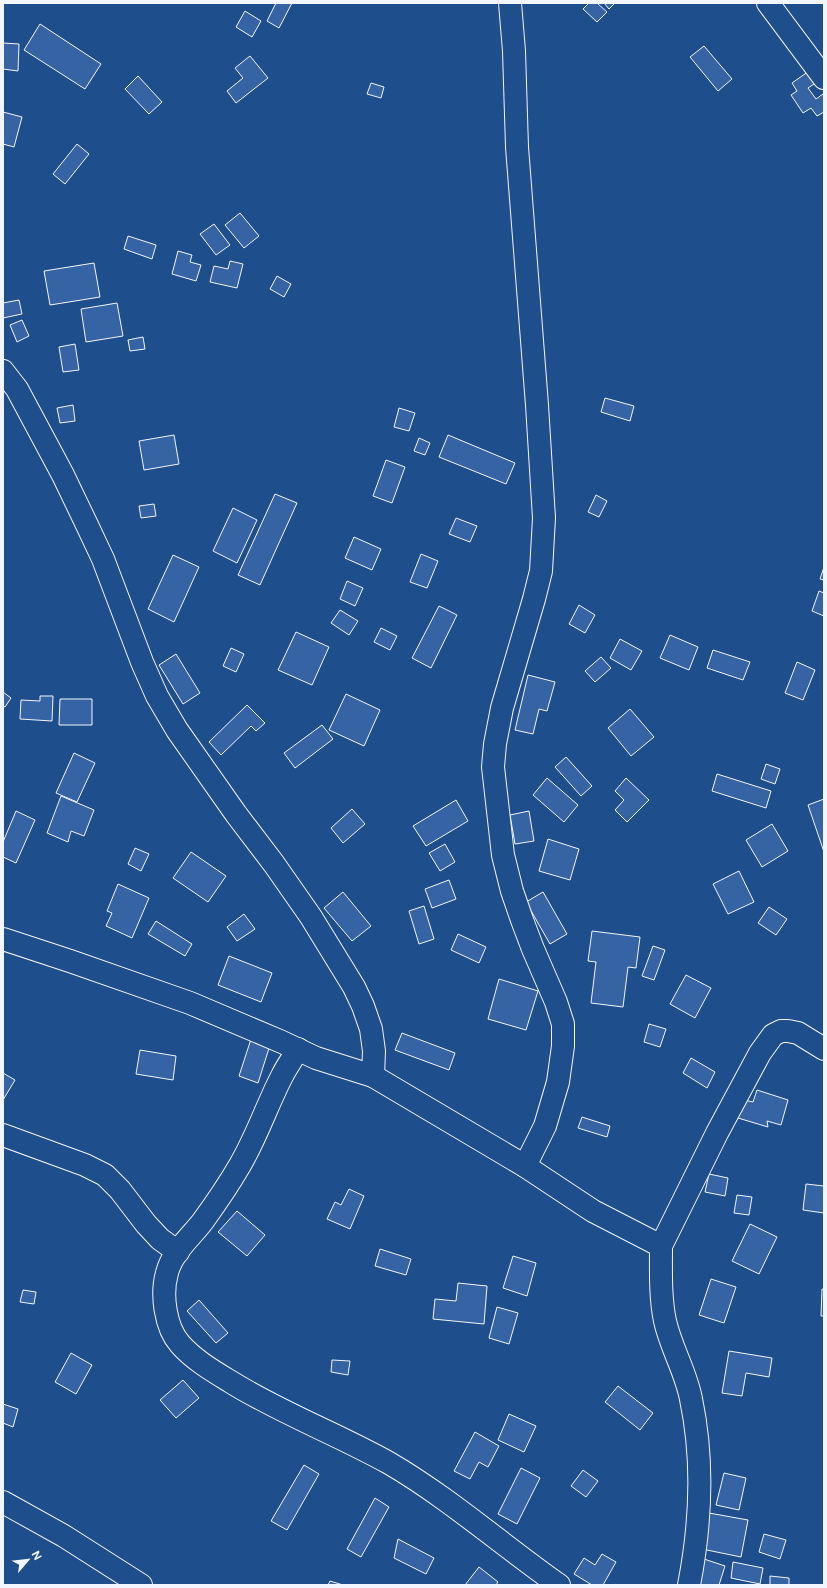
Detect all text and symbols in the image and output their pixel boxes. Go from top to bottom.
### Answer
north arrow [8,1540,48,1580]
text: N [30,1549,44,1562]

